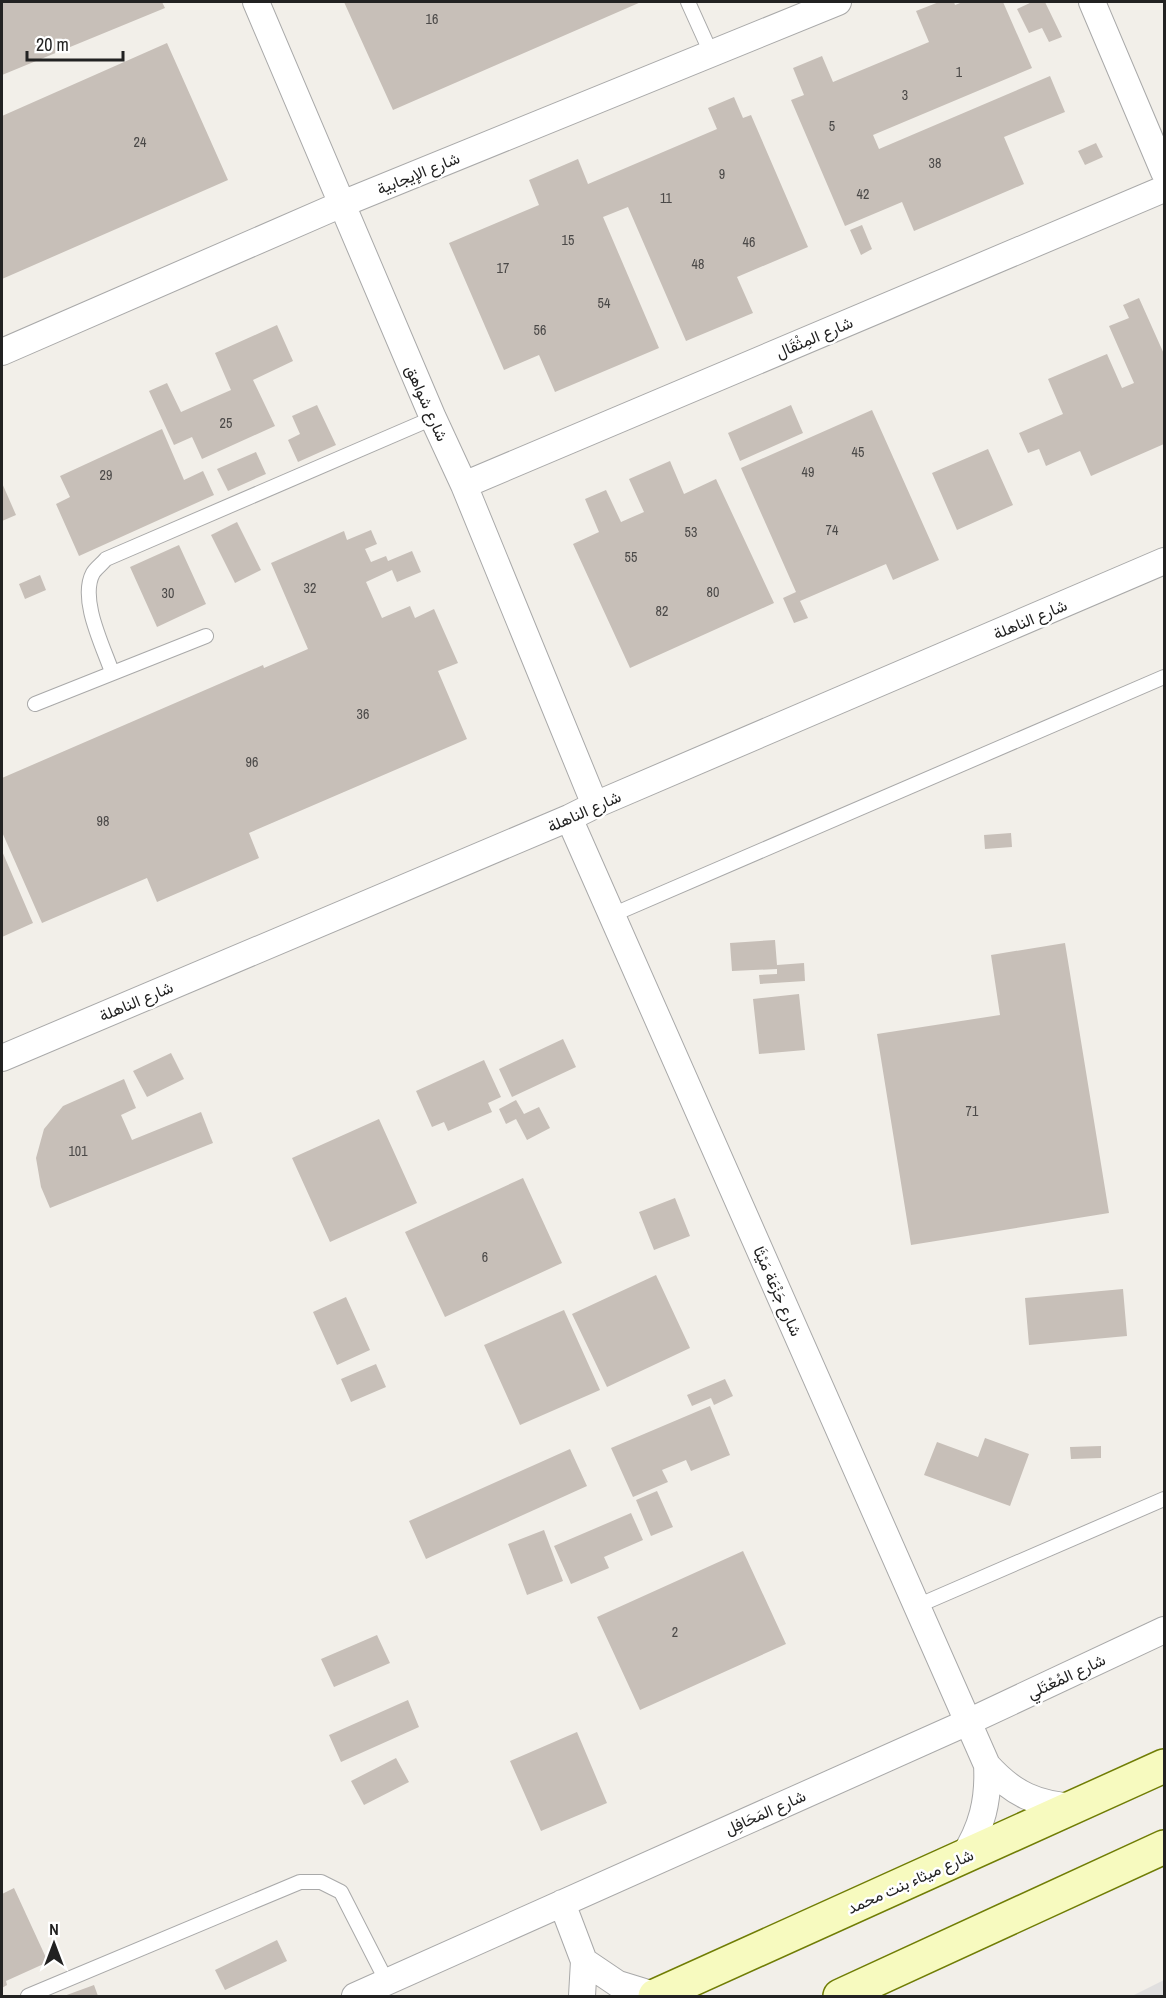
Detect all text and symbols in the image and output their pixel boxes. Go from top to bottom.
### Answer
house number: 16 [426,10,438,28]
scale bar [27,24,123,62]
text: 20 m [36,32,69,57]
house number: 1 [956,63,963,81]
house number: 3 [902,86,908,104]
house number: 5 [829,117,835,135]
house number: 24 [134,133,147,151]
street label: شارع الإيجابية [373,146,463,201]
house number: 38 [929,154,941,172]
house number: 9 [719,165,725,183]
house number: 42 [857,185,869,203]
house number: 11 [660,189,673,207]
house number: 15 [562,231,574,249]
house number: 46 [743,233,755,251]
house number: 48 [692,255,704,273]
house number: 17 [497,259,509,277]
house number: 54 [598,294,611,312]
street label: شارع المِثْقَال [772,311,856,364]
house number: 56 [534,321,546,339]
street label: شارع شواهق [399,361,454,445]
house number: 25 [220,414,232,432]
house number: 45 [852,443,864,461]
house number: 49 [802,463,814,481]
house number: 29 [100,466,112,484]
house number: 74 [826,521,839,539]
house number: 53 [685,523,697,541]
house number: 55 [625,548,637,566]
house number: 32 [304,579,316,597]
house number: 80 [707,583,719,601]
house number: 30 [162,584,174,602]
street label: شارع الناهلة [990,594,1071,645]
house number: 82 [656,602,668,620]
house number: 36 [357,705,369,723]
house number: 96 [246,753,258,771]
street label: شارع الناهلة [544,785,625,838]
house number: 98 [97,812,109,830]
street label: شارع الناهلة [96,976,177,1027]
house number: 71 [966,1102,979,1120]
house number: 101 [68,1142,88,1160]
street label: شارع جَزْعَة مَيْثَا [747,1242,808,1340]
house number: 6 [482,1248,488,1266]
house number: 2 [672,1623,678,1641]
street label: شارع المُعْتَلي [1023,1648,1110,1706]
street label: شارع المَحَافِل [721,1784,809,1841]
street label: شارع ميثاء بنت محمد [843,1843,977,1920]
north arrow [24,1914,84,1974]
text: N [49,1918,59,1940]

